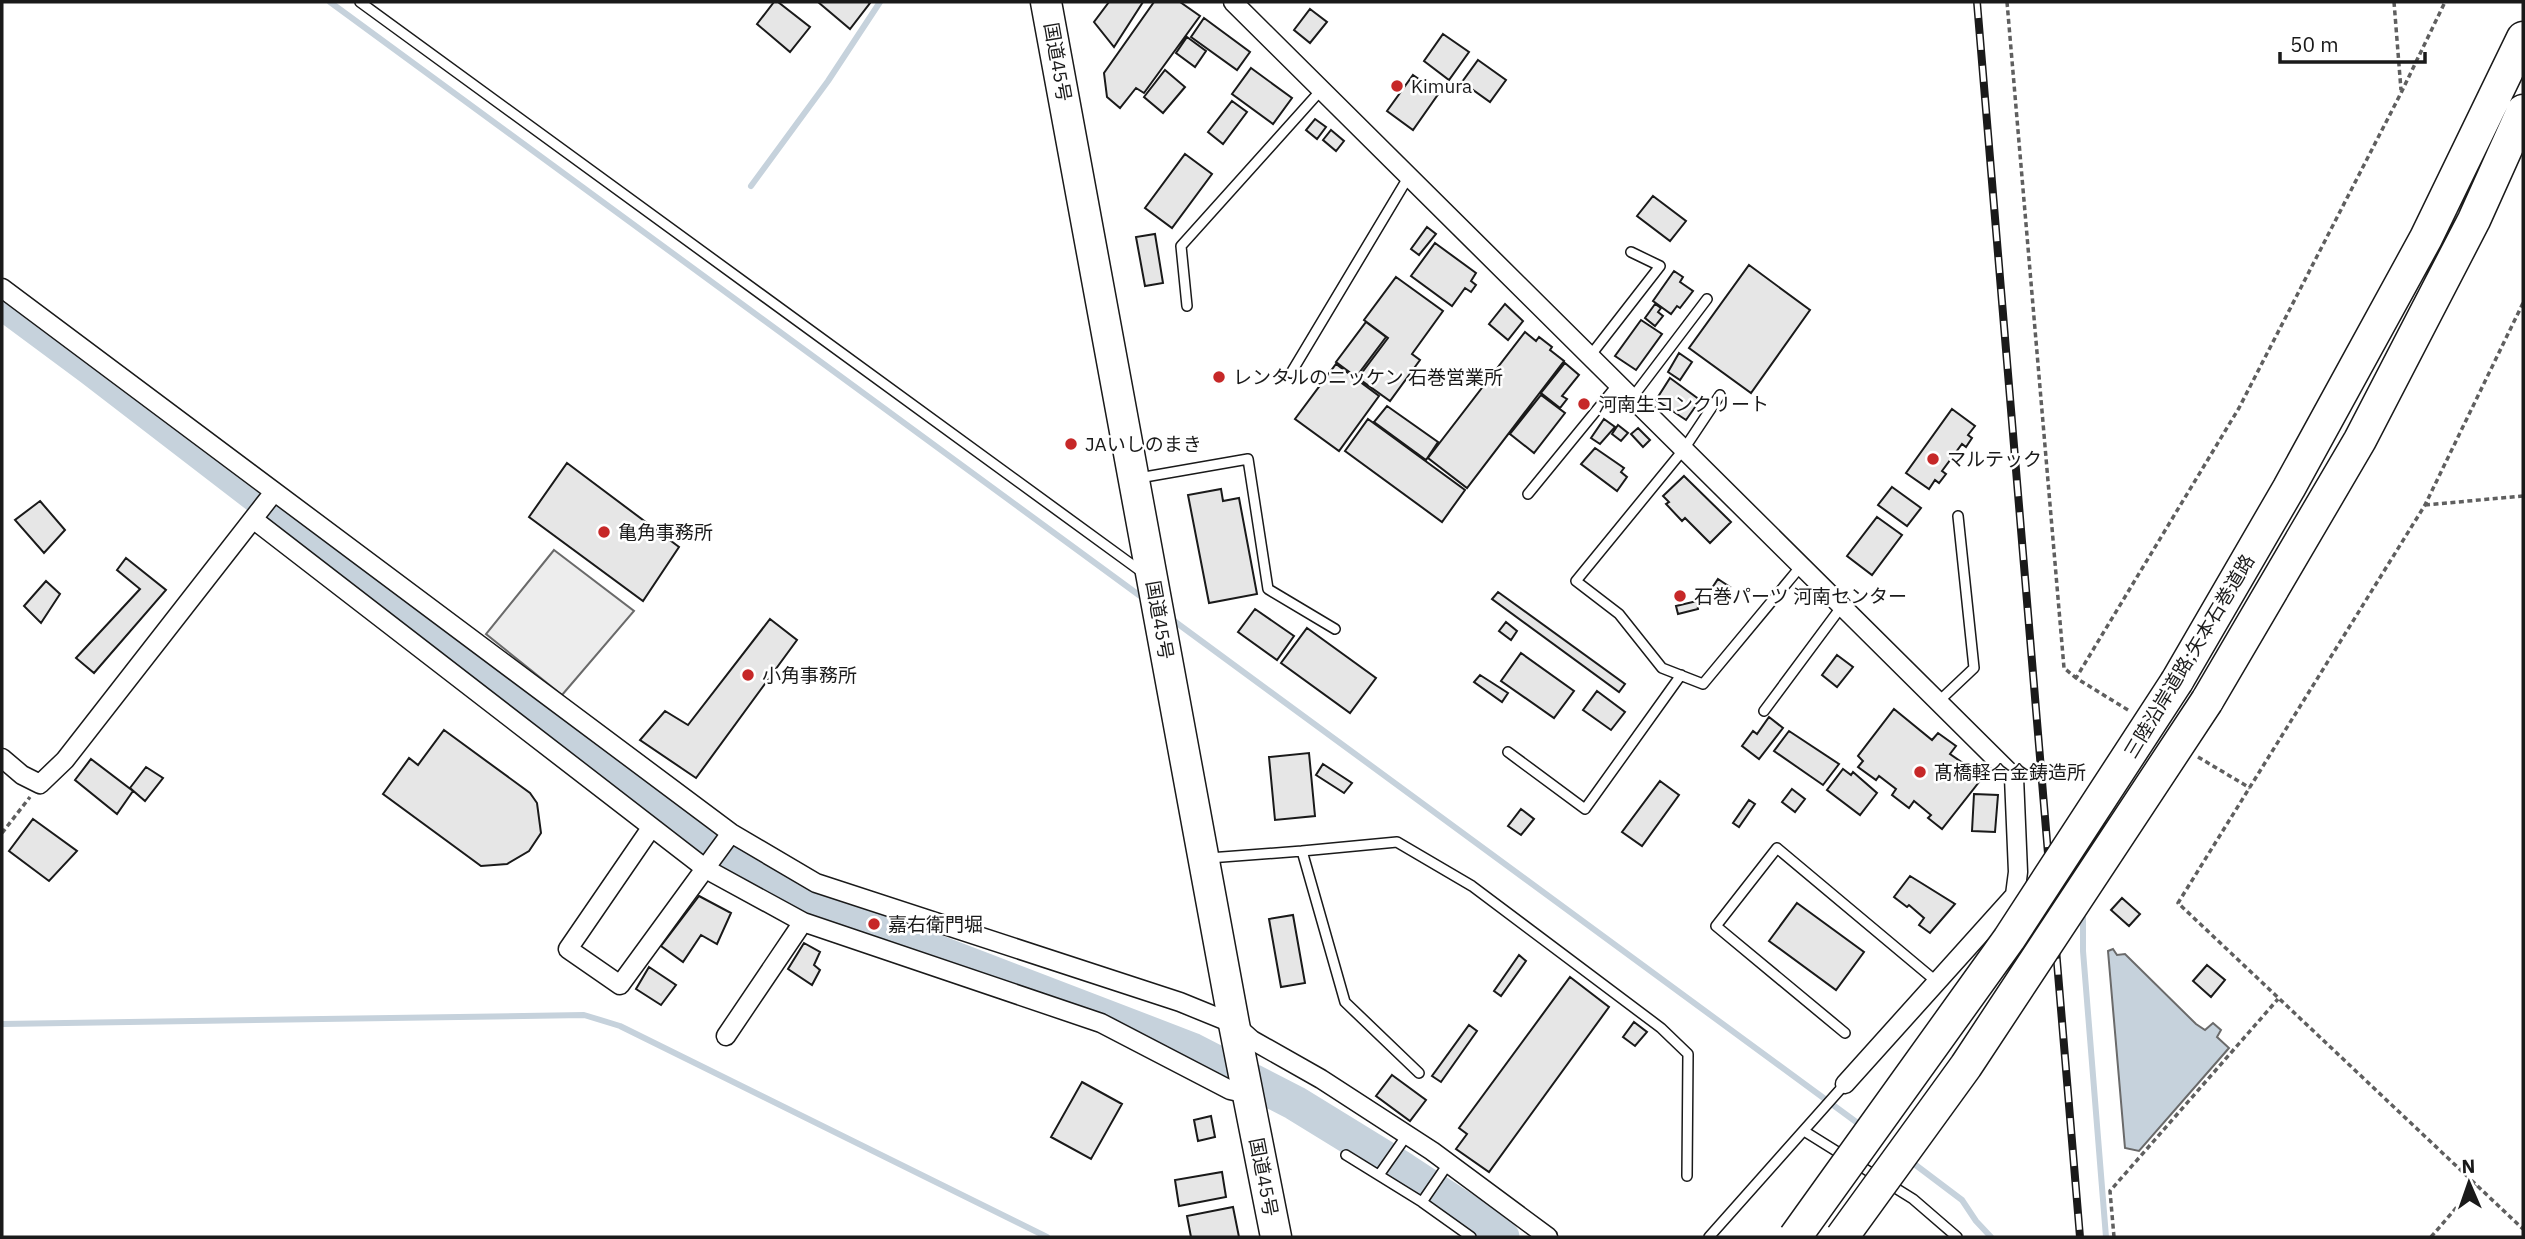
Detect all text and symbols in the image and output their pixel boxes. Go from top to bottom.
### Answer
street label: 国道45号 [1039,21,1077,103]
scale bar [2280,21,2425,65]
text: 50 m [2290,30,2339,58]
place label: Kimura [1411,74,1472,98]
marker: Kimura [1389,78,1405,94]
place label: レンタルのニッケン 石巻営業所 [1233,365,1503,389]
marker: レンタルのニッケン 石巻営業所 [1211,369,1227,385]
place label: 河南生コンクリート [1598,392,1769,416]
marker: 河南生コンクリート [1576,396,1592,412]
place label: JAいしのまき [1085,432,1202,456]
marker: JAいしのまき [1063,436,1079,452]
place label: マルテック [1947,447,2042,471]
marker: マルテック [1925,451,1941,467]
place label: 亀角事務所 [618,520,713,544]
marker: 亀角事務所 [596,524,612,540]
street label: 三陸沿岸道路;矢本石巻道路 [2119,550,2259,762]
street label: 国道45号 [1141,579,1179,661]
place label: 石巻パーツ 河南センター [1694,584,1907,608]
marker: 石巻パーツ 河南センター [1672,588,1688,604]
place label: 小角事務所 [762,663,857,687]
marker: 小角事務所 [740,667,756,683]
place label: 髙橋軽合金鋳造所 [1934,760,2086,784]
marker: 髙橋軽合金鋳造所 [1912,764,1928,780]
place label: 嘉右衛門堀 [888,912,983,936]
marker: 嘉右衛門堀 [866,916,882,932]
street label: 国道45号 [1245,1136,1283,1218]
north arrow [2434,1148,2504,1218]
text: N [2461,1154,2476,1178]

